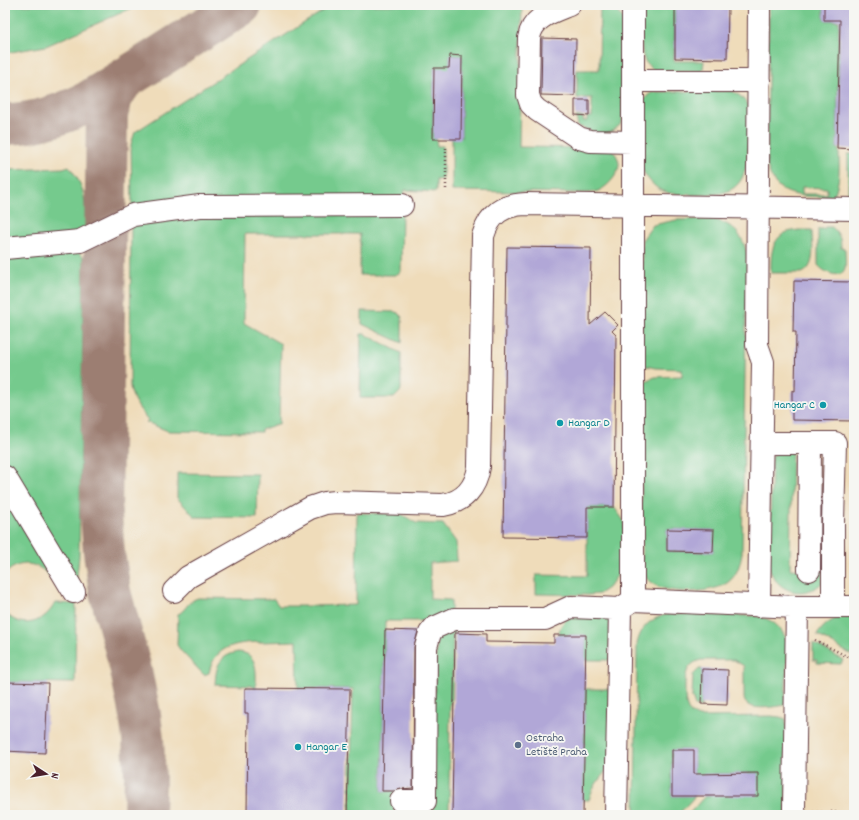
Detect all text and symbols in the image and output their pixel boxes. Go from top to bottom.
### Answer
place label: Hangar C [774,397,815,414]
marker: Hangar C [818,400,828,410]
place label: Hangar D [568,415,610,432]
marker: Hangar D [555,418,565,428]
place label: Ostraha Letiště Praha [526,730,587,761]
place label: Hangar E [306,739,347,756]
marker: Ostraha Letiště Praha [513,740,523,750]
marker: Hangar E [293,742,303,752]
north arrow [26,754,66,794]
text: N [45,771,62,781]

